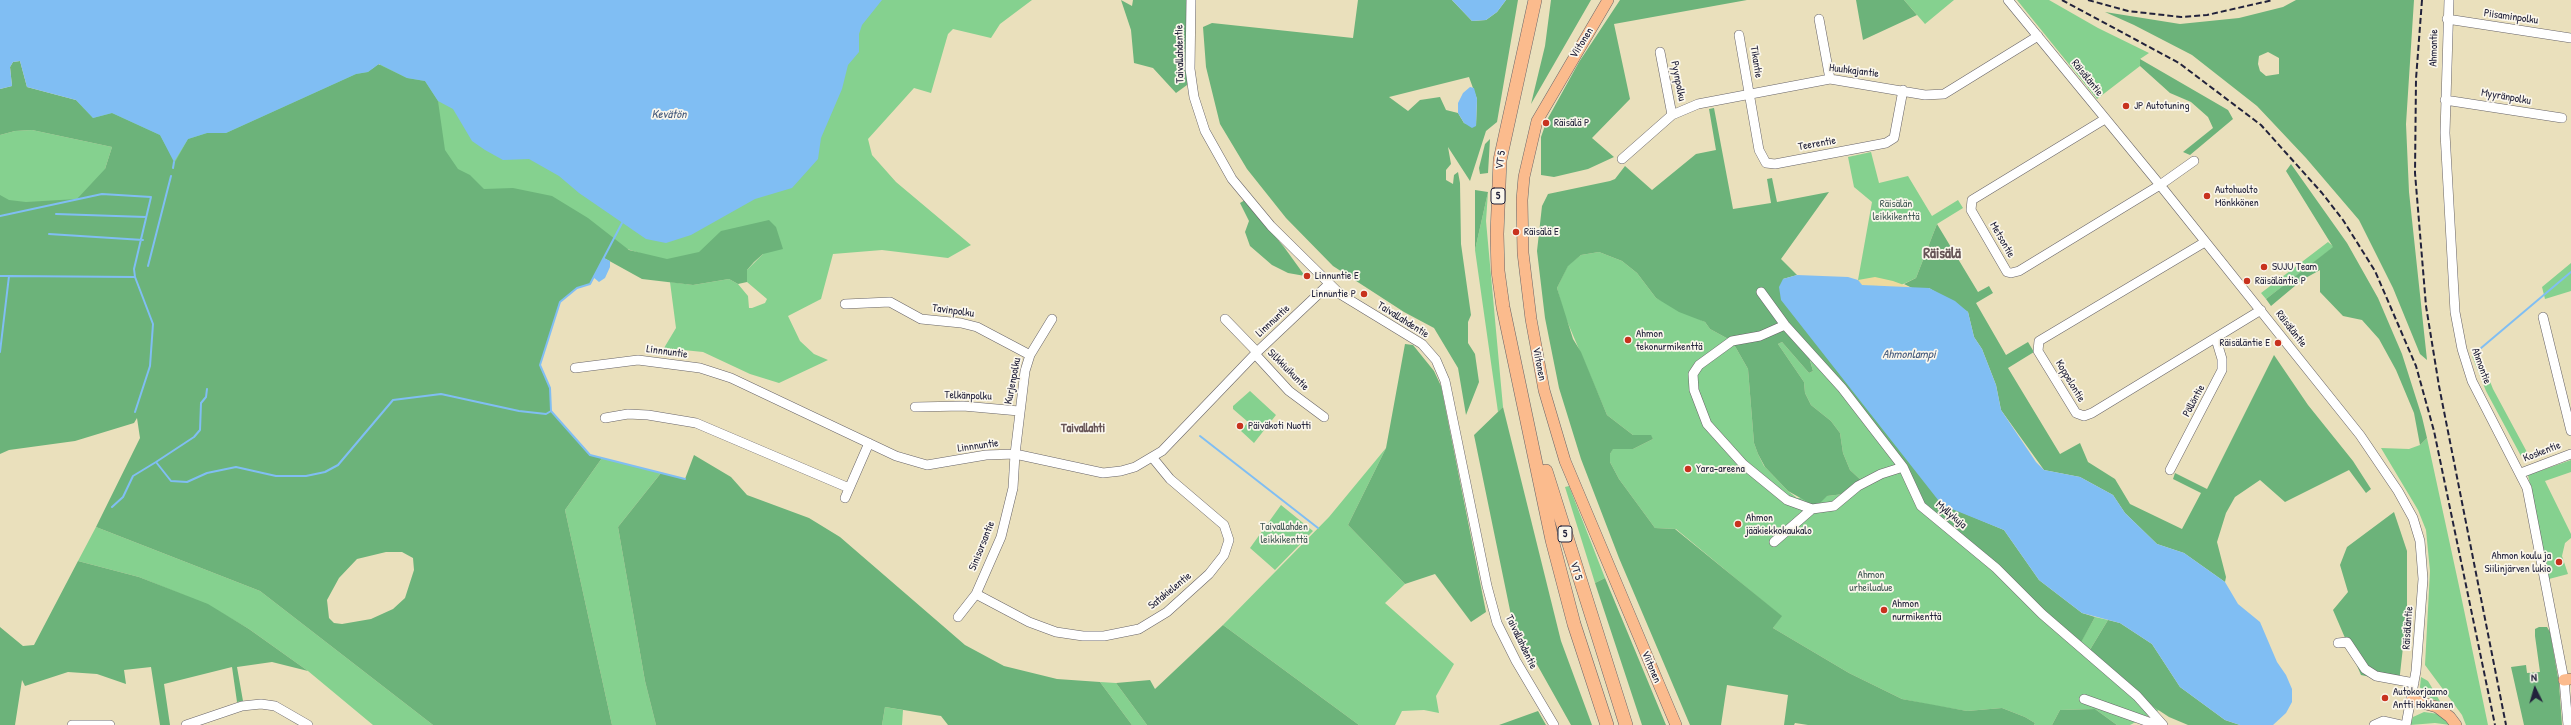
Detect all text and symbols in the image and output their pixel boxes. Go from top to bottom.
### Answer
street label: Piisaminpolku [2483,7,2539,27]
street label: Taivallahdentie [1173,25,1187,83]
street label: Viitonen [1567,25,1597,61]
street label: Ahmontie [2427,29,2441,67]
street label: Tikantie [1747,45,1765,79]
street label: Räisäläntie [2068,57,2106,99]
street label: Pyynpolku [1668,60,1688,102]
street label: Huuhkajantie [1828,61,1880,81]
street label: Myyränpolku [2480,86,2532,108]
place label: JP Autotuning [2134,99,2189,113]
marker: JP Autotuning [2121,101,2131,111]
water label: Kevätön [652,108,686,122]
place label: Räisälä P [1554,116,1589,130]
marker: Räisälä P [1541,118,1551,128]
street label: Teerentie [1797,134,1837,154]
street label: VT 5 [1493,150,1509,170]
place label: Autohuolto Mönkkönen [2215,183,2259,209]
road number: 5 [1491,188,1505,204]
marker: Autohuolto Mönkkönen [2202,191,2212,201]
park label: Räisälän leikkikenttä [1872,197,1920,223]
street label: Metsontie [1987,220,2017,260]
place label: Räisälä E [1524,225,1559,239]
marker: Räisälä E [1511,227,1521,237]
district label: Räisälä [1923,245,1961,263]
place label: SUJU Team [2272,260,2317,274]
marker: SUJU Team [2259,262,2269,272]
place label: Linnuntie E [1315,269,1359,283]
marker: Linnuntie E [1302,271,1312,281]
place label: Räisäläntie P [2255,274,2306,288]
marker: Räisäläntie P [2242,276,2252,286]
place label: Linnuntie P [1312,287,1356,301]
marker: Linnuntie P [1359,289,1369,299]
street label: Taivallahdentie [1375,299,1431,341]
street label: Tavinpolku [931,302,975,320]
street label: Linnnuntie [1253,302,1293,340]
street label: Räisäläntie [2273,308,2309,350]
place label: Ahmon tekonurmikenttä [1636,327,1703,353]
marker: Ahmon tekonurmikenttä [1623,335,1633,345]
place label: Räisäläntie E [2219,336,2270,350]
marker: Räisäläntie E [2273,338,2283,348]
street label: Linnnuntie [646,343,688,361]
street label: Silkkiuikuntie [1264,346,1312,394]
street label: Viitonen [1529,346,1549,382]
street label: Ahmontie [2468,346,2494,386]
water label: Ahmonlampi [1882,348,1936,362]
street label: Kurjenpolku [1002,356,1024,406]
street label: Koppelontie [2052,357,2088,405]
street label: Pöllöntie [2180,383,2208,419]
street label: Telkänpolku [944,389,992,403]
place label: Päiväkoti Nuotti [1248,419,1311,433]
marker: Päiväkoti Nuotti [1235,421,1245,431]
district label: Taivallahti [1061,422,1105,436]
street label: Linnnuntie [957,437,999,455]
street label: Koskentie [2521,439,2563,465]
place label: Yara-areena [1696,462,1745,476]
marker: Yara-areena [1683,464,1693,474]
street label: Myllykuja [1933,498,1969,532]
place label: Ahmon jääkiekkokaukalo [1746,511,1812,537]
street label: Sinisorsantie [966,519,998,573]
marker: Ahmon jääkiekkokaukalo [1733,519,1743,529]
park label: Taivallahden leikkikenttä [1260,520,1308,546]
road number: 5 [1558,526,1572,542]
place label: Ahmon koulu ja Siilinjärven lukio [2484,549,2551,575]
marker: Ahmon koulu ja Siilinjärven lukio [2554,557,2564,567]
street label: VT 5 [1567,560,1585,582]
park label: Ahmon urheilualue [1849,568,1893,594]
street label: Satakielentie [1146,570,1194,612]
place label: Ahmon nurmikenttä [1892,597,1941,623]
marker: Ahmon nurmikenttä [1879,605,1889,615]
street label: Räisäläntie [2400,606,2416,650]
street label: Taivallahdentie [1502,613,1540,671]
street label: Viitonen [1638,649,1664,685]
north arrow [2515,669,2555,709]
text: N [2530,670,2537,684]
place label: Autokorjaamo Antti Hokkanen [2393,685,2453,711]
marker: Autokorjaamo Antti Hokkanen [2380,693,2390,703]

